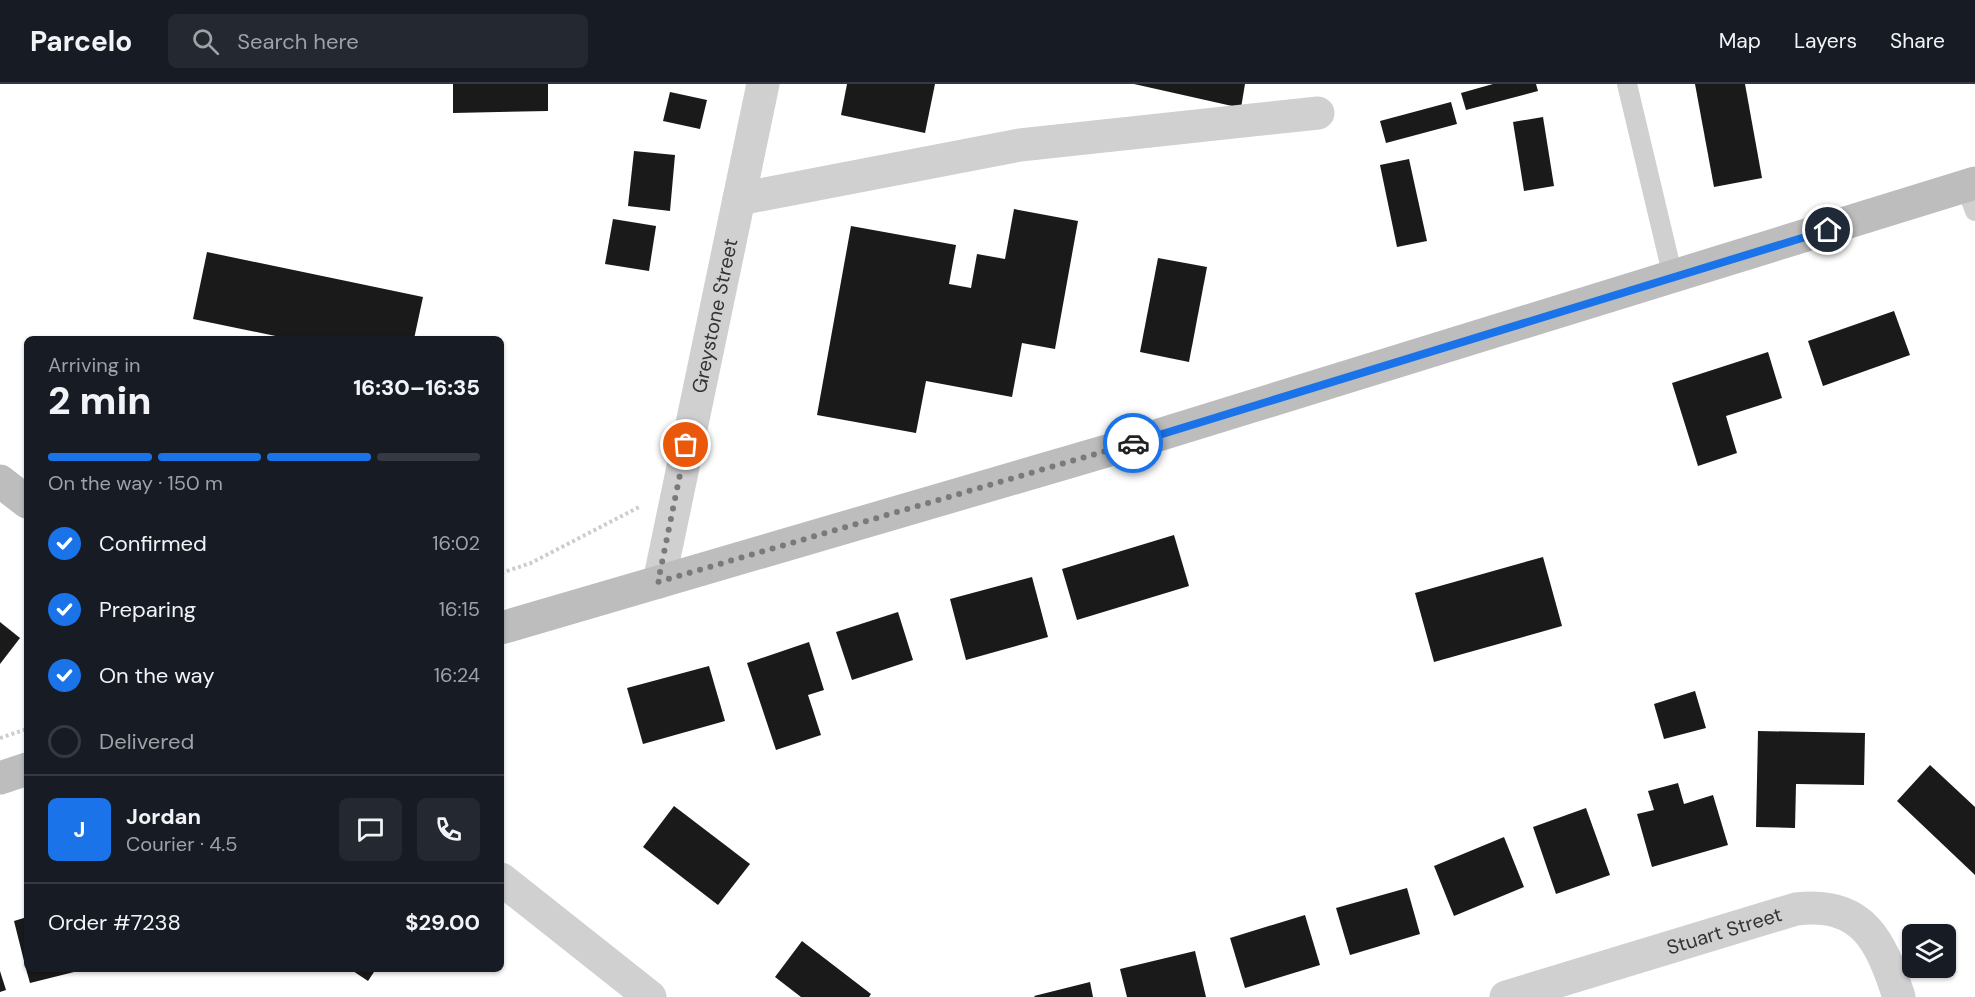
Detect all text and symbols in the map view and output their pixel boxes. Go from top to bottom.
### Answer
search box [168,14,588,68]
text: Parcelo [30,23,132,60]
icon: search [189,25,222,58]
text: Search here [237,27,359,56]
text: Map [1719,27,1761,55]
text: Layers [1794,27,1857,55]
text: Share [1890,27,1945,55]
pin [1802,204,1853,255]
icon: home [1811,213,1844,246]
street label: Greystone Street [686,236,743,396]
text: Arriving in [48,352,140,378]
text: 16:30–16:35 [353,373,480,402]
text: 2 min [48,375,152,426]
courier [1103,413,1163,473]
pin [660,419,711,470]
icon: car [1117,427,1150,460]
icon: bag [669,428,702,461]
text: On the way · 150 m [48,470,223,496]
icon: check [48,527,81,560]
text: Confirmed [99,529,207,558]
text: 16:02 [432,530,480,556]
icon: check [48,593,81,626]
text: Preparing [99,595,196,624]
text: 16:15 [439,596,480,622]
icon: check [48,659,81,692]
text: On the way [99,661,214,690]
text: 16:24 [434,662,480,688]
text: Delivered [99,727,194,756]
button: chat [339,798,402,861]
button: phone [417,798,480,861]
text: Jordan [126,802,201,831]
text: J [74,815,85,844]
text: Courier · 4.5 [126,831,238,857]
street label: Stuart Street [1663,901,1785,961]
text: Order #7238 [48,908,181,937]
text: $29.00 [405,908,480,937]
map controls [1902,924,1956,978]
button: layers [1902,924,1956,978]

